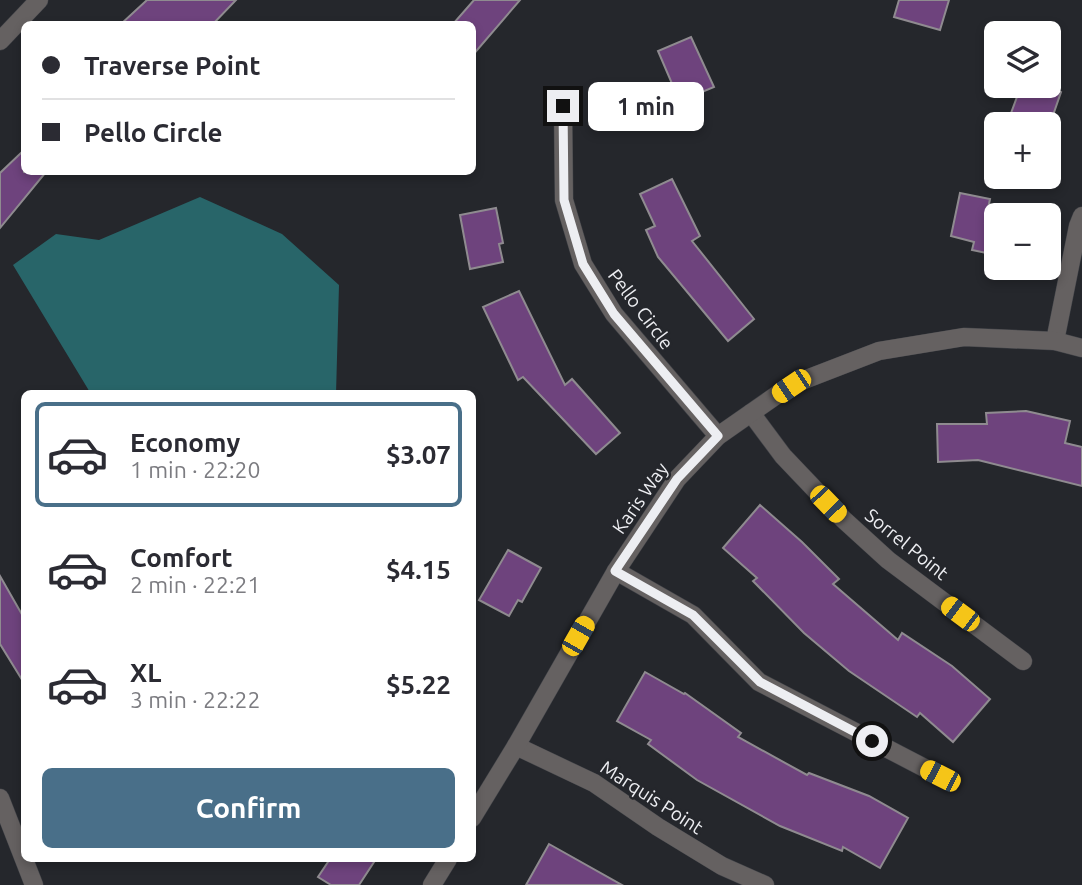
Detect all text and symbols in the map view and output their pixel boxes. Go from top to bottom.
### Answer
map controls [984,21,1061,280]
button: layers [984,21,1061,98]
text: Traverse Point [84,51,260,80]
callout: 1 min [588,82,703,130]
route end [547,90,579,122]
text: 1 min [617,94,675,119]
button: + [984,112,1061,189]
text: Pello Circle [84,118,223,147]
button: − [984,203,1061,280]
street label: Pello Circle [604,265,678,353]
car [768,366,815,406]
icon: car [46,423,109,486]
text: Economy [130,428,240,457]
text: $3.07 [386,440,451,469]
text: 1 min · 22:20 [130,457,261,482]
street label: Karis Way [608,458,672,538]
car [806,482,851,526]
street label: Sorrel Point [861,504,953,584]
icon: car [46,538,109,601]
text: Comfort [130,543,233,572]
text: $4.15 [386,555,451,584]
text: 2 min · 22:21 [130,572,261,597]
car [937,593,984,635]
car [559,613,598,659]
icon: car [46,653,109,716]
text: XL [130,658,161,687]
text: $5.22 [386,670,451,699]
text: 3 min · 22:22 [130,687,261,712]
route start [856,725,888,757]
street label: Marquis Point [597,756,708,839]
car [917,757,964,795]
button: Confirm [42,768,455,848]

